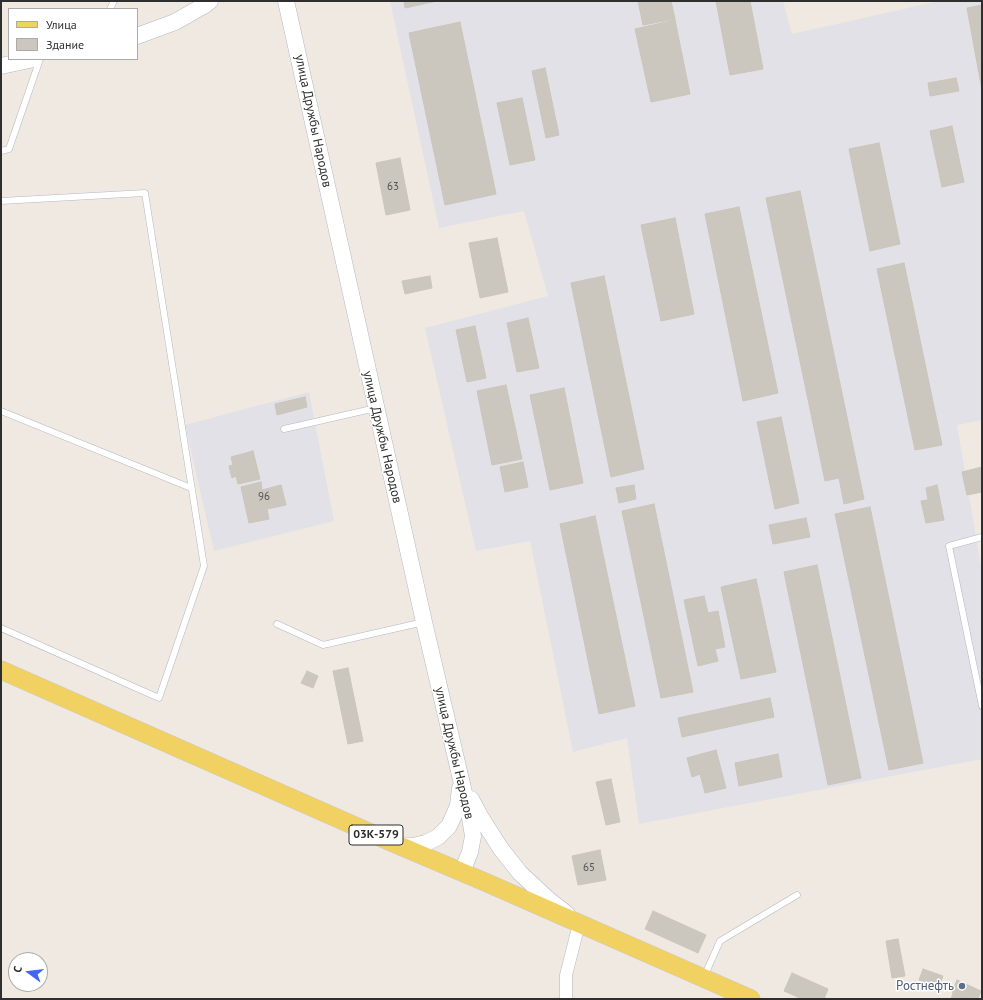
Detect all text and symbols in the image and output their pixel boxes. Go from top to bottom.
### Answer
legend [8,8,138,60]
text: Улица [46,17,77,32]
text: Здание [46,37,84,52]
street label: улица Дружбы Народов [291,53,335,189]
house number: 63 [387,180,399,194]
street label: улица Дружбы Народов [359,369,405,505]
house number: 96 [258,490,270,504]
street label: улица Дружбы Народов [431,685,477,821]
road number: 03К-579 [349,825,403,845]
house number: 65 [583,861,595,875]
north arrow [8,952,48,992]
text: С [10,964,25,974]
place label: Ростнефть [896,978,954,994]
marker: Ростнефть [957,981,967,991]

